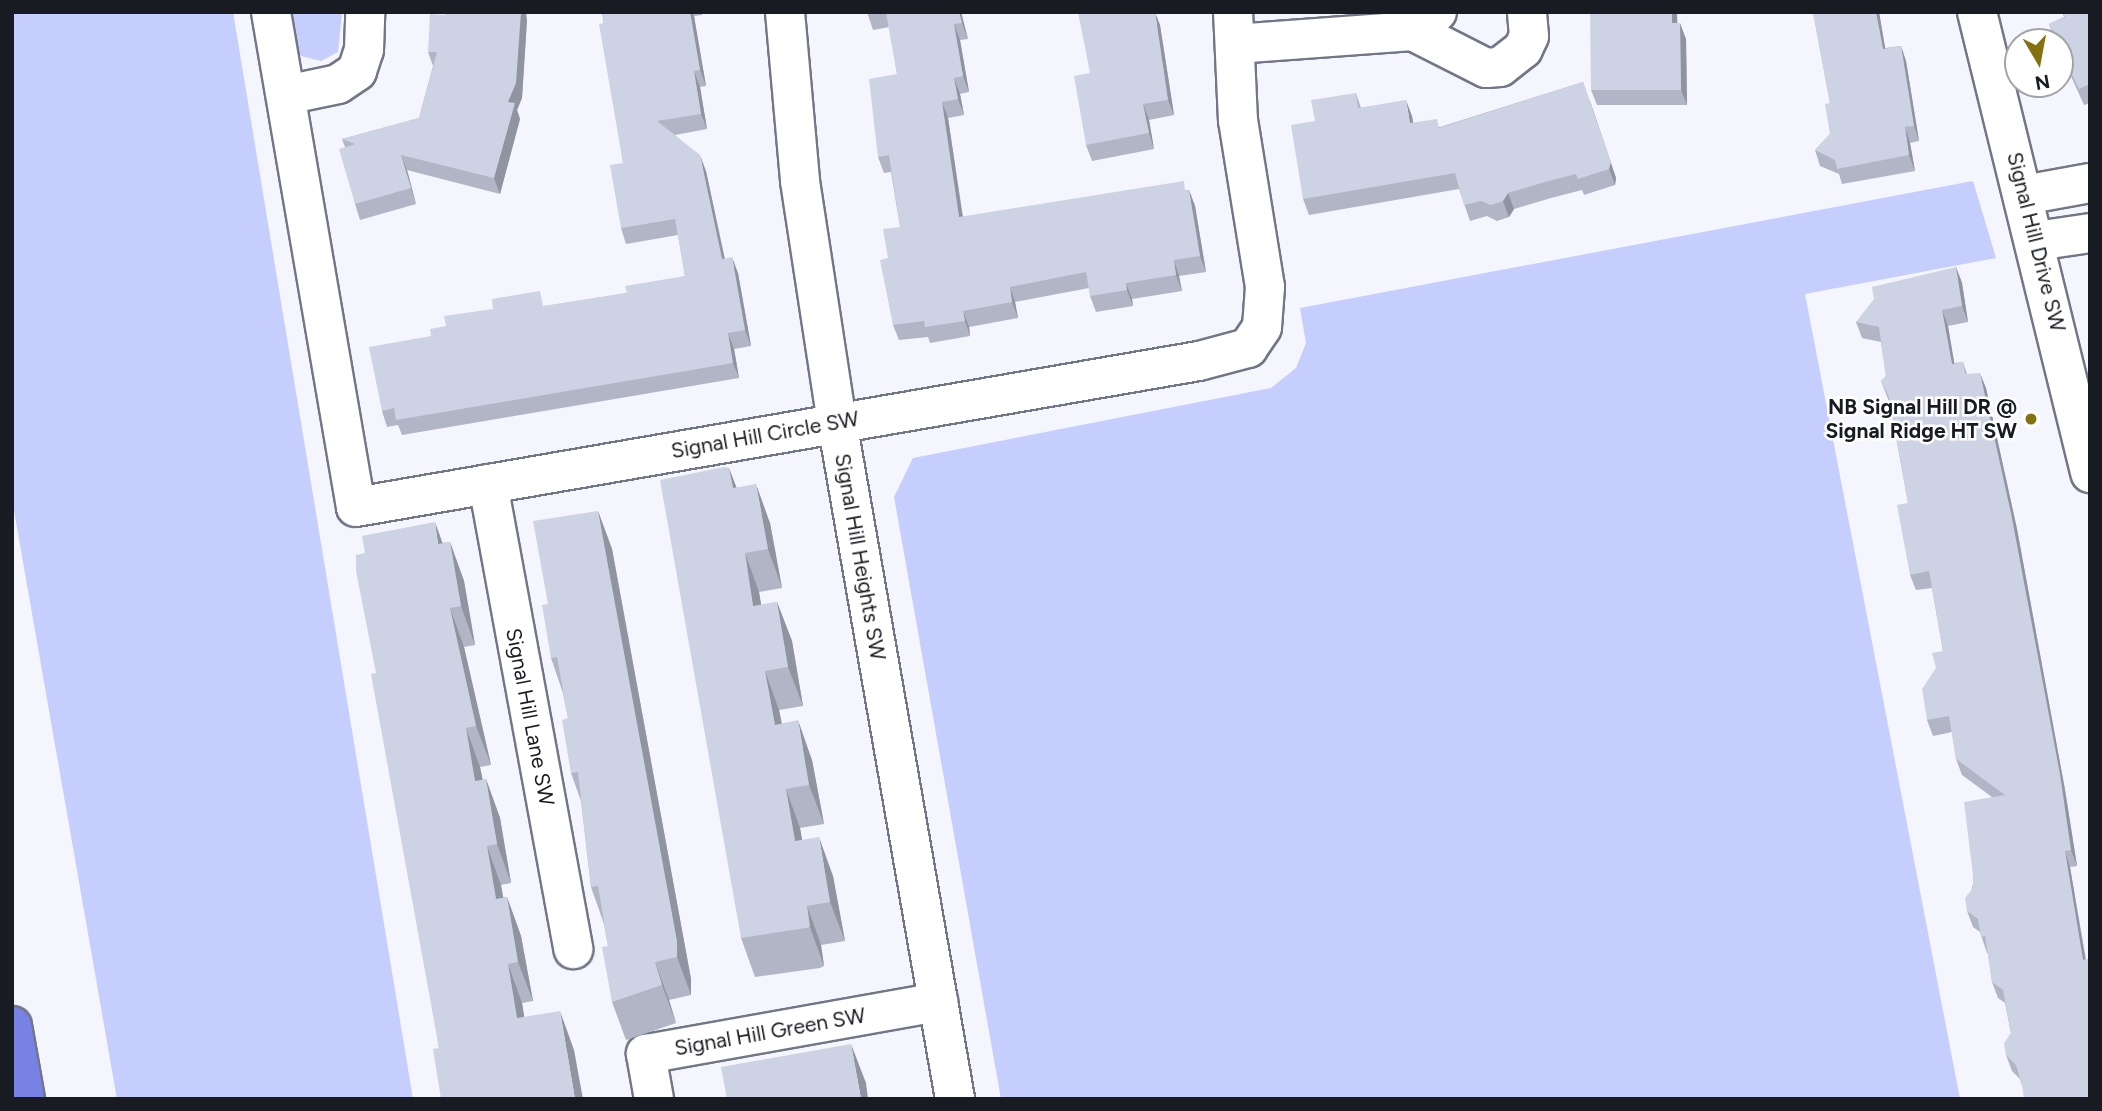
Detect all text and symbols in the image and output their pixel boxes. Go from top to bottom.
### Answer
north arrow [2004,28,2074,98]
text: N [2033,70,2052,95]
street label: Signal Hill Drive SW [2001,150,2071,334]
place label: NB Signal Hill DR @ Signal Ridge HT SW [1826,394,2017,444]
street label: Signal Hill Circle SW [669,406,861,464]
marker: NB Signal Hill DR @ Signal Ridge HT SW [2023,411,2039,427]
street label: Signal Hill Heights SW [829,452,891,662]
street label: Signal Hill Lane SW [500,626,560,808]
street label: Signal Hill Green SW [673,1003,867,1061]

